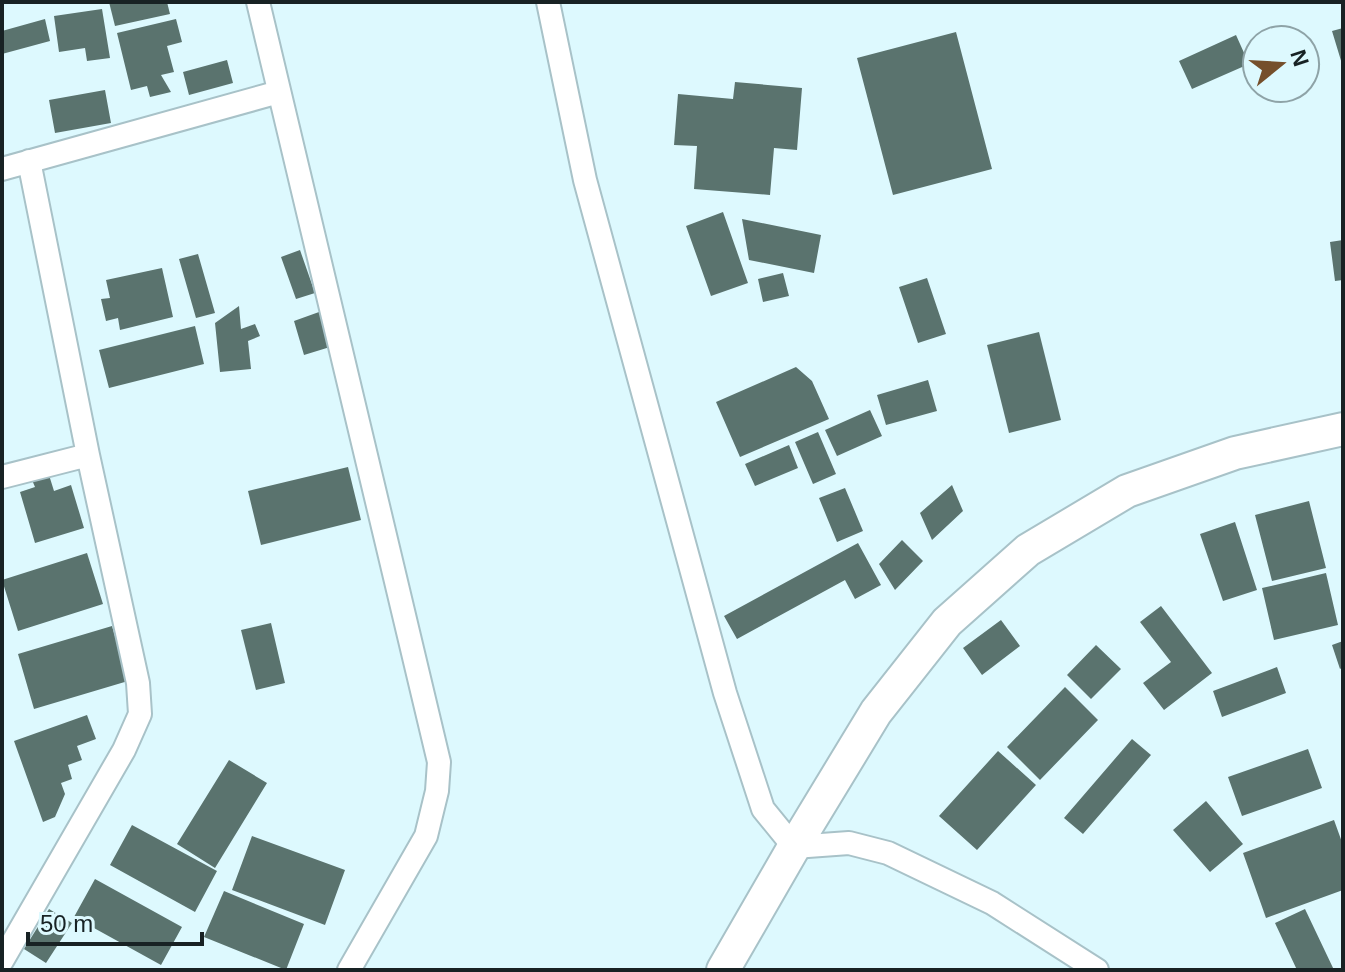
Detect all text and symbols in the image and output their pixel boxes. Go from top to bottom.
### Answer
north arrow [1241,24,1321,104]
text: N [1285,47,1314,69]
scale bar [28,896,202,946]
text: 50 m [40,910,93,937]

